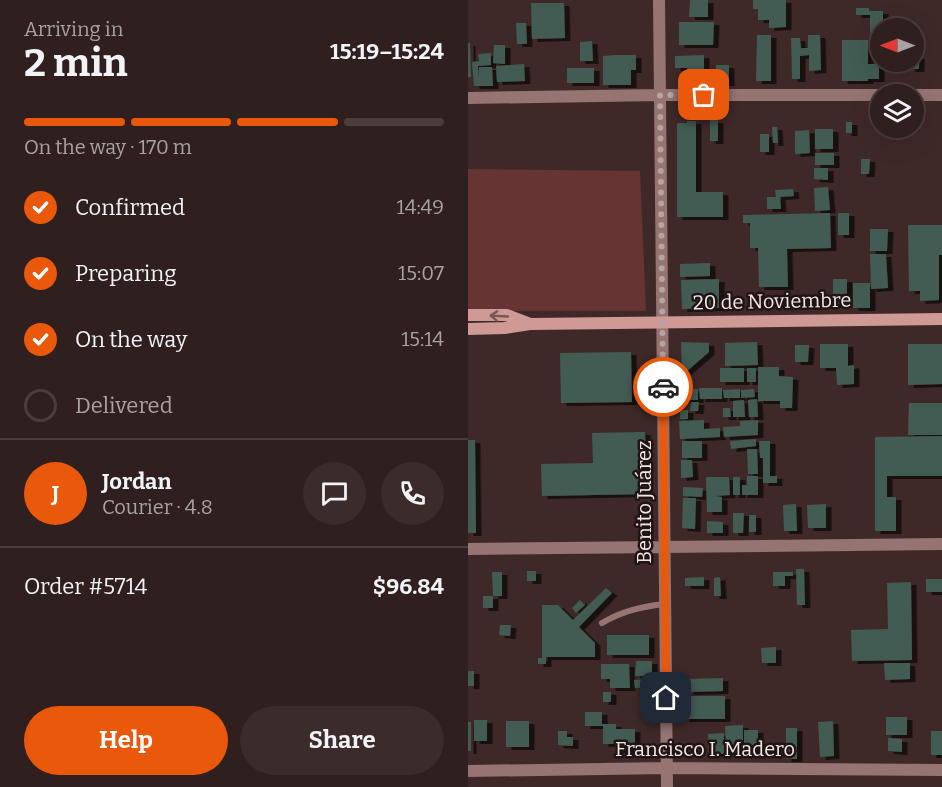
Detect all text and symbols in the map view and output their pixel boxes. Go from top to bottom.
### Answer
text: Arriving in [24,17,123,41]
north arrow [870,18,924,72]
map controls [870,18,924,138]
text: 15:19–15:24 [330,38,444,65]
text: 2 min [24,40,128,86]
pin [678,69,729,120]
icon: bag [687,78,720,111]
button: layers [870,84,924,138]
text: On the way · 170 m [24,135,192,159]
icon: check [24,191,57,224]
text: Confirmed [75,194,185,221]
text: 14:49 [397,195,444,219]
icon: check [24,257,57,290]
text: Preparing [75,260,177,287]
text: 15:07 [398,261,444,285]
street label: 20 de Noviembre [693,288,851,314]
one-way arrow [490,310,510,321]
icon: check [24,323,57,356]
text: On the way [75,326,187,353]
text: 15:14 [401,327,444,351]
courier [633,357,693,417]
icon: car [647,371,680,404]
text: Delivered [75,392,173,419]
street label: Benito Juárez [632,440,656,564]
button: chat [303,462,366,525]
button: phone [381,462,444,525]
text: Jordan [102,468,172,495]
text: J [52,480,59,507]
text: Courier · 4.8 [102,495,213,519]
text: Order #5714 [24,573,147,600]
text: $96.84 [373,573,444,600]
pin [640,672,691,723]
icon: home [649,681,682,714]
button: Help [24,706,228,775]
button: Share [240,706,444,775]
street label: Francisco I. Madero [615,737,795,761]

